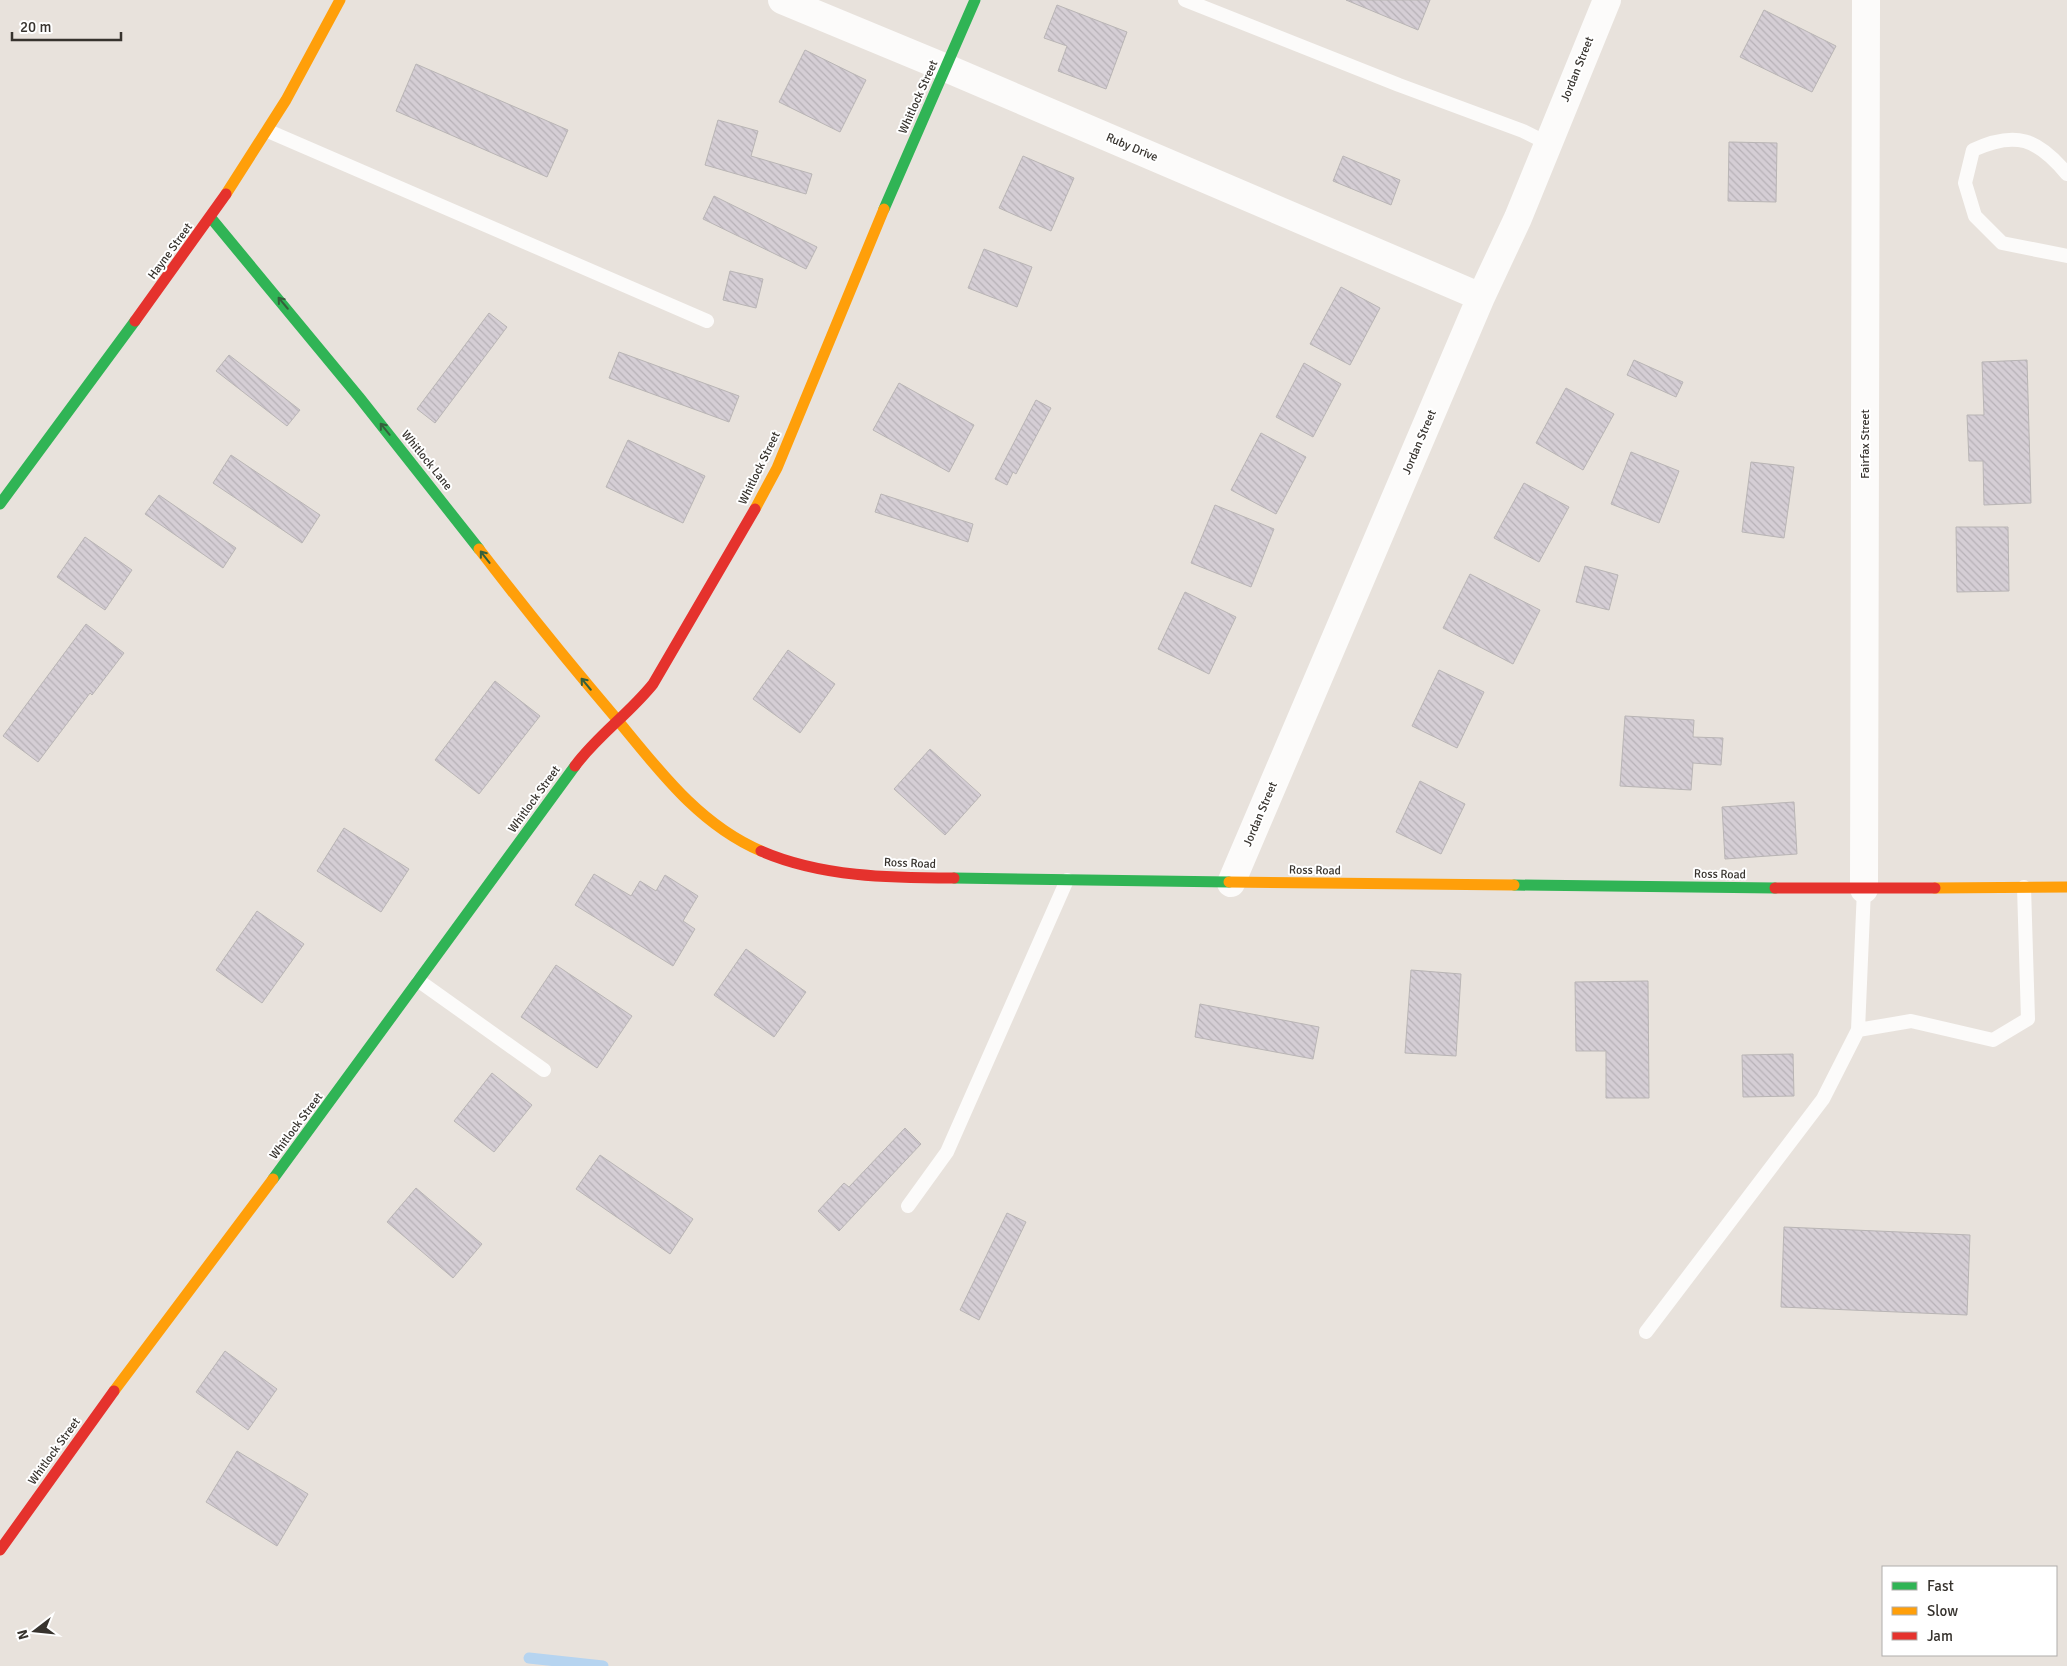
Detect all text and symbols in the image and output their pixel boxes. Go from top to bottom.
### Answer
scale bar [12,10,121,42]
text: 20 m [20,18,51,36]
street label: Jordan Street [1558,34,1597,104]
street label: Whitlock Street [895,58,941,137]
street label: Ruby Drive [1104,130,1160,165]
street label: Hayne Street [145,220,196,282]
one-way arrow [277,296,288,309]
street label: Jordan Street [1399,408,1440,477]
street label: Fairfax Street [1858,409,1873,479]
one-way arrow [379,423,390,436]
street label: Whitlock Lane [398,427,455,493]
street label: Whitlock Street [735,429,784,507]
one-way arrow [480,550,491,563]
one-way arrow [580,678,592,691]
street label: Whitlock Street [505,763,564,836]
street label: Jordan Street [1240,780,1281,849]
street label: Ross Road [884,855,936,872]
street label: Ross Road [1289,863,1341,878]
street label: Ross Road [1694,867,1746,882]
street label: Whitlock Street [267,1090,326,1163]
street label: Whitlock Street [25,1415,84,1488]
legend [1882,1566,2057,1656]
text: Fast [1927,1577,1954,1595]
text: Slow [1927,1602,1958,1620]
north arrow [10,1606,60,1656]
text: N [13,1627,32,1641]
text: Jam [1927,1627,1953,1645]

